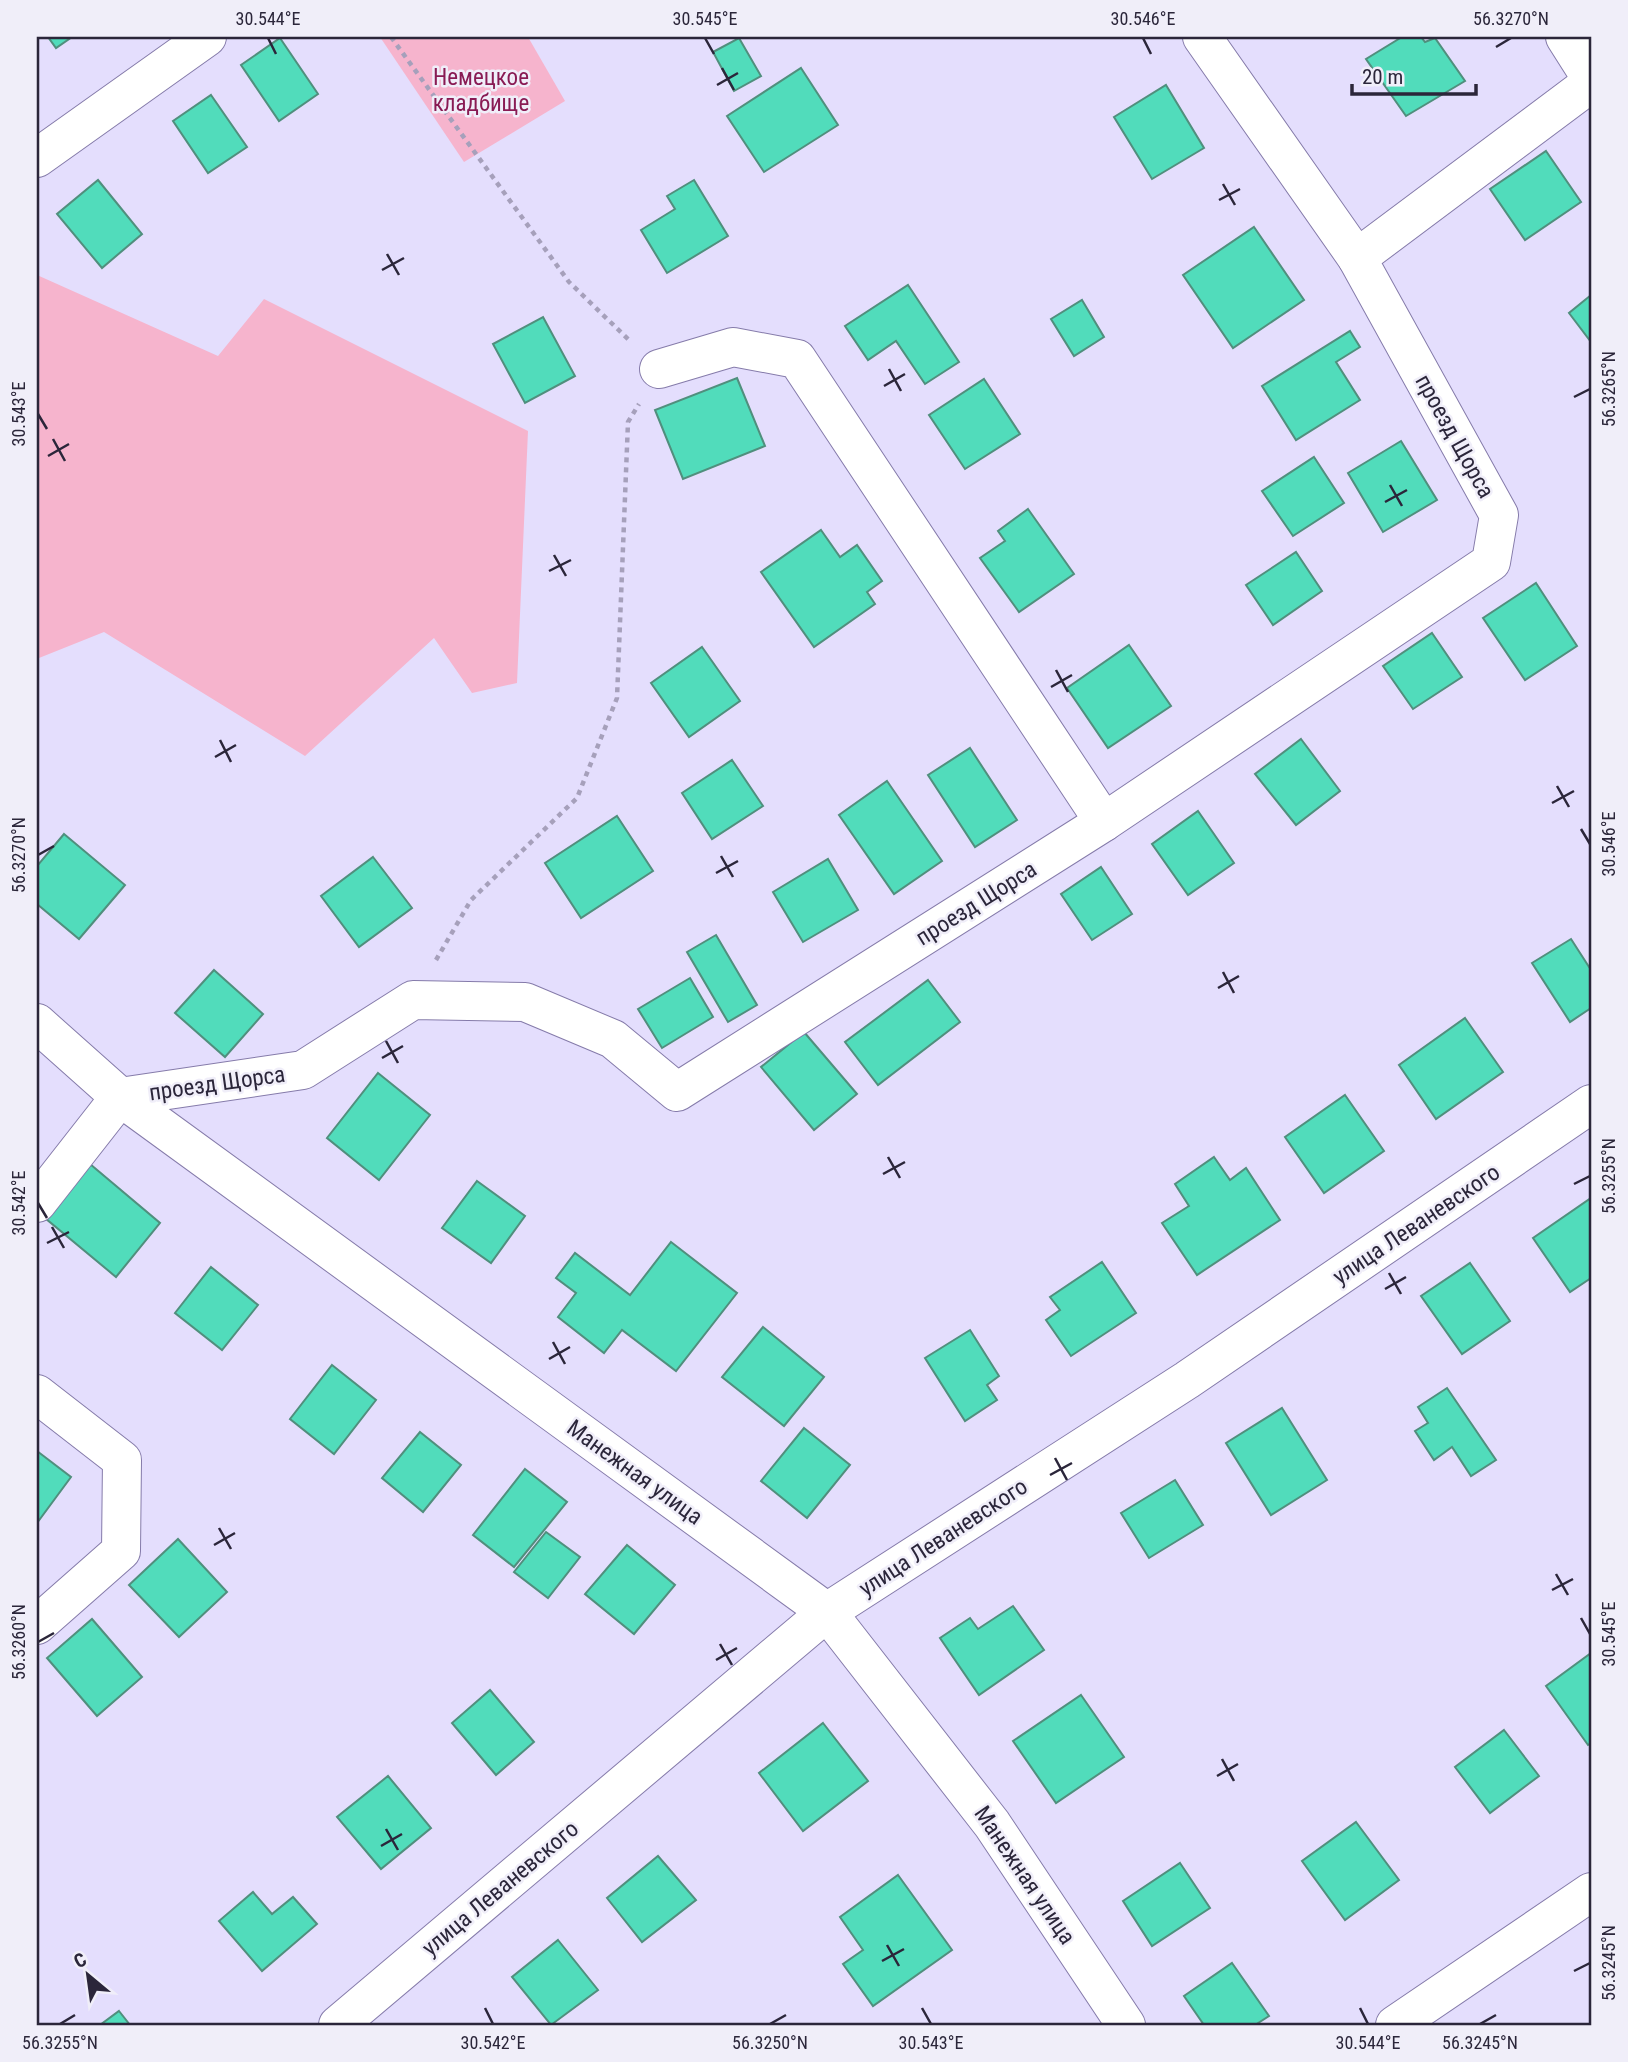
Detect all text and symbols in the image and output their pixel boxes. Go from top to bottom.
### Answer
text: 30.544°E [236,8,300,29]
text: 30.545°E [673,8,737,29]
text: 30.546°E [1111,8,1175,29]
text: 56.3270°N [1473,8,1549,29]
scale bar [1352,52,1476,96]
park label: Немецкое кладбище [433,64,529,117]
text: 20 m [1362,65,1403,89]
text: 56.3265°N [1598,351,1619,427]
street label: проезд Щорса [1410,370,1500,503]
text: 30.543°E [8,382,29,446]
text: 30.546°E [1598,812,1619,876]
text: 56.3270°N [8,817,29,893]
street label: проезд Щорса [911,856,1042,951]
street label: проезд Щорса [147,1061,287,1106]
text: 56.3255°N [1598,1138,1619,1214]
street label: улица Леваневского [1328,1159,1505,1290]
text: 30.542°E [8,1171,29,1235]
street label: Манежная улица [562,1414,708,1531]
street label: улица Леваневского [854,1473,1033,1602]
text: 30.545°E [1598,1602,1619,1666]
text: 56.3260°N [8,1604,29,1680]
street label: Манежная улица [968,1801,1081,1950]
street label: улица Леваневского [417,1815,584,1962]
text: 56.3245°N [1598,1925,1619,2001]
north arrow [52,1940,122,2010]
text: С [70,1948,90,1973]
text: 56.3255°N [22,2032,98,2053]
text: 30.542°E [461,2032,525,2053]
text: 56.3250°N [732,2032,808,2053]
text: 30.543°E [899,2032,963,2053]
text: 30.544°E [1336,2032,1400,2053]
text: 56.3245°N [1442,2032,1518,2053]

